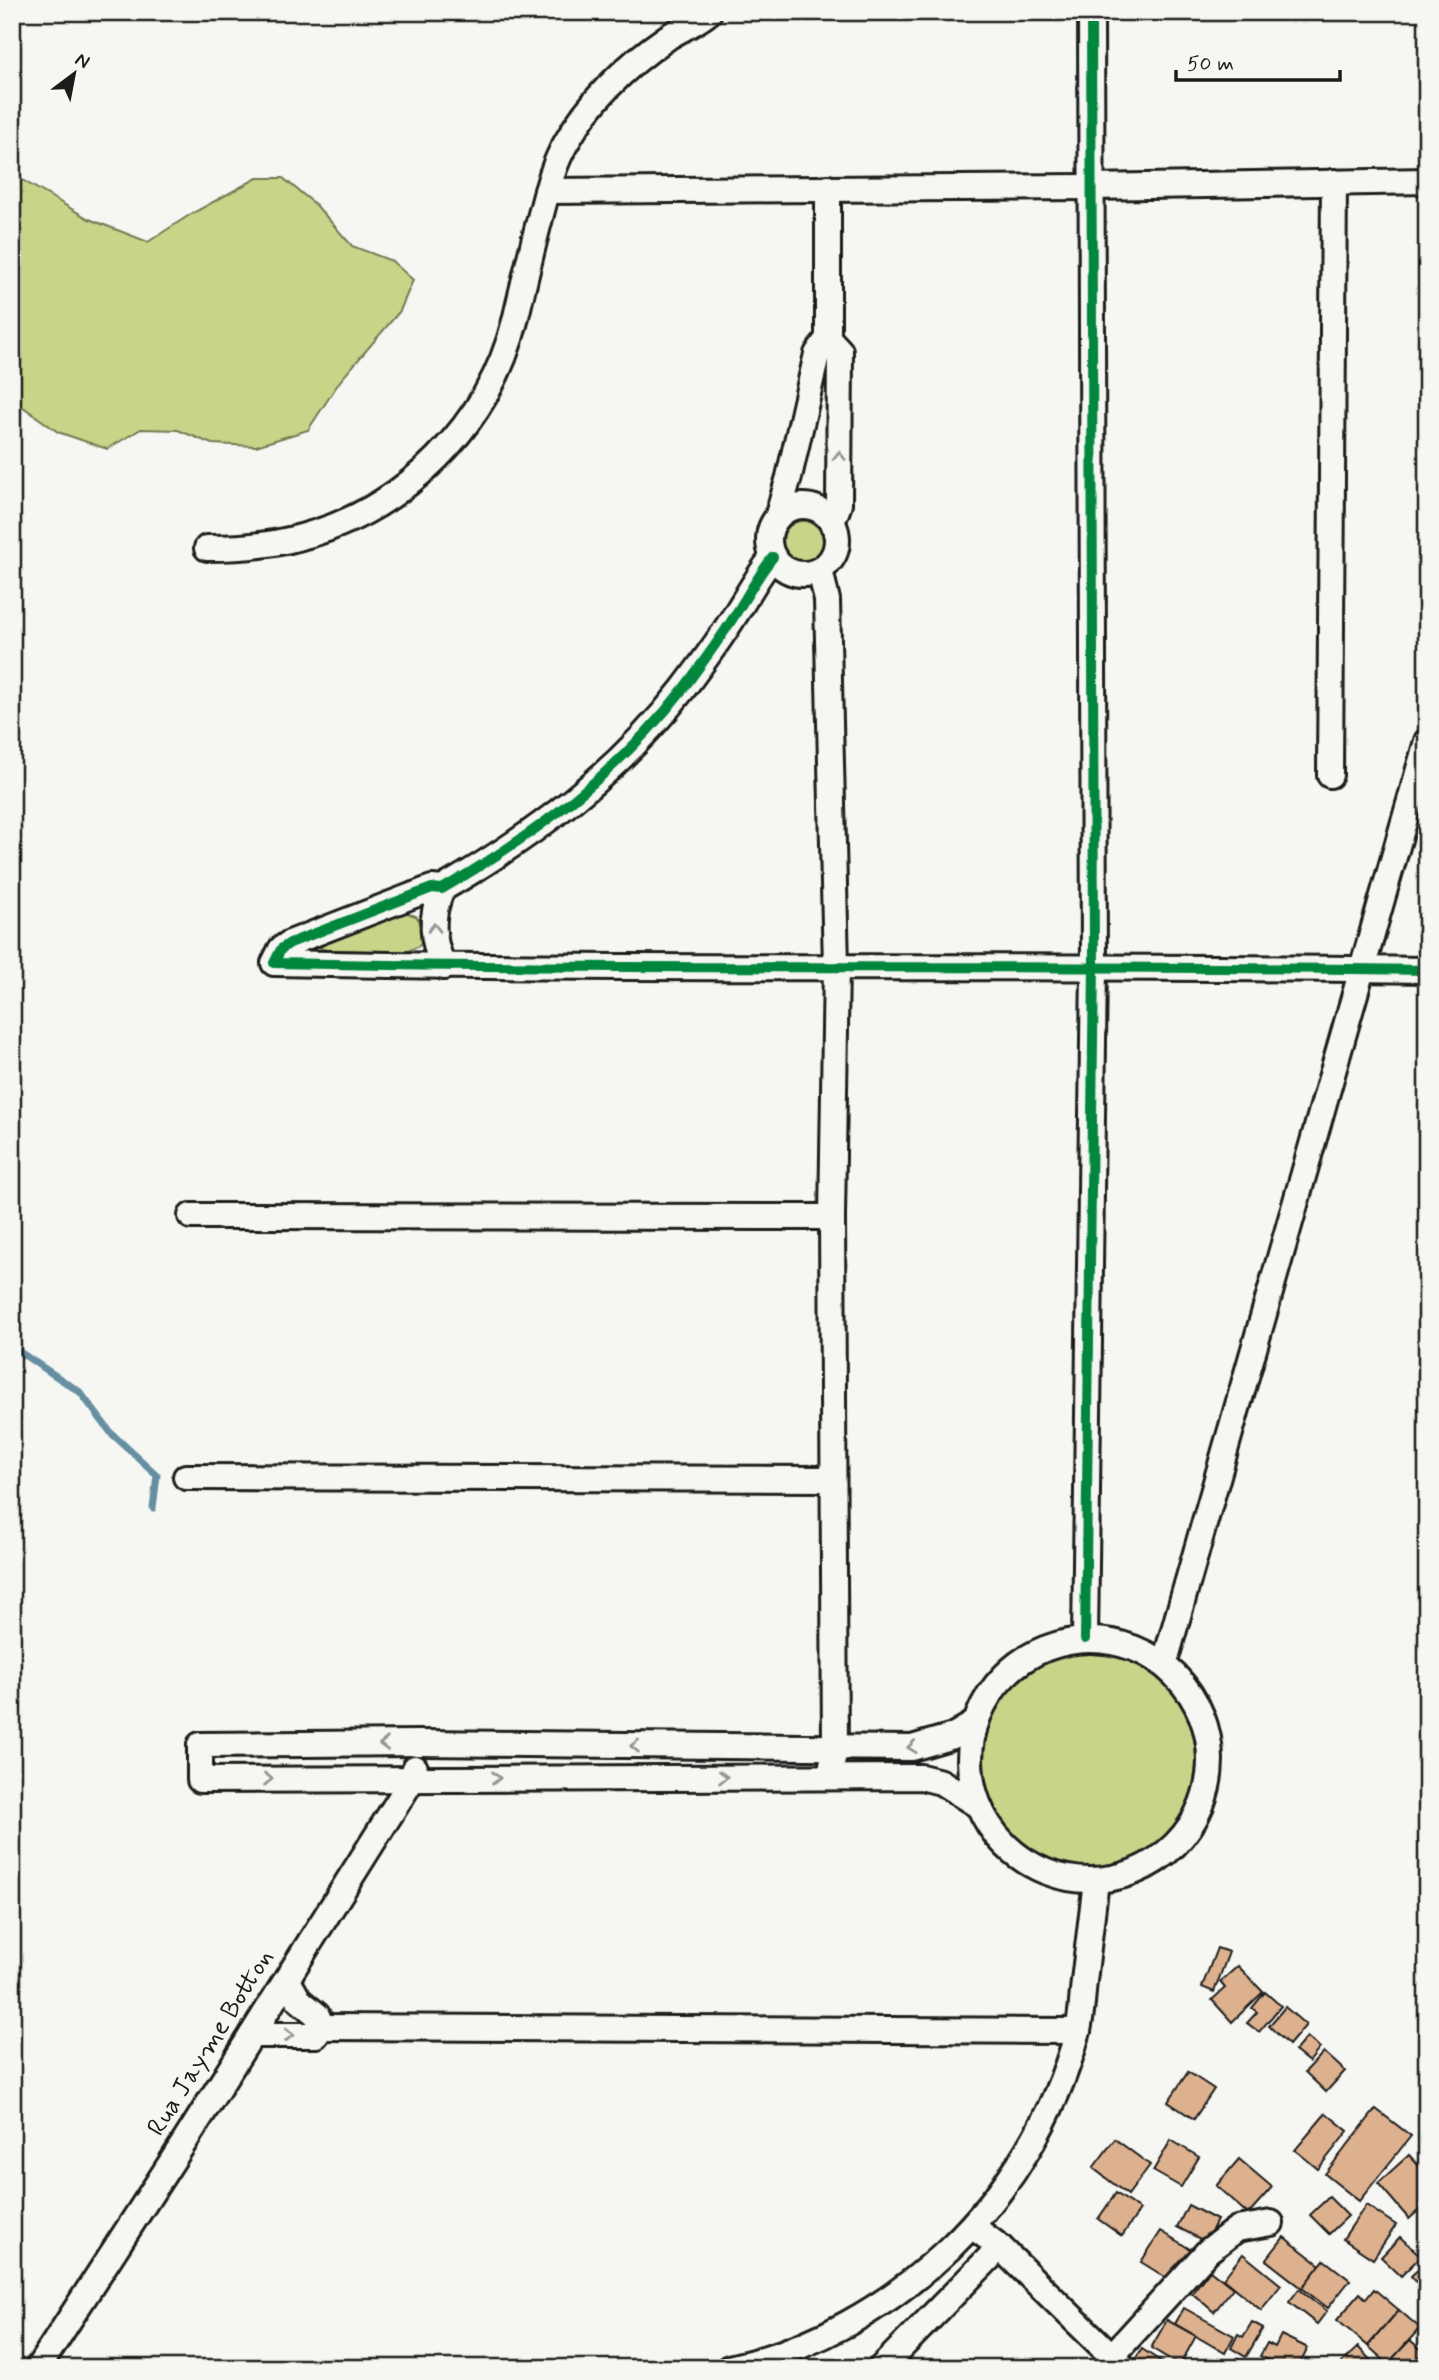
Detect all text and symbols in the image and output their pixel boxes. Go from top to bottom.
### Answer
north arrow [38,38,108,108]
scale bar [1176,38,1341,82]
text: N [70,47,94,75]
text: 50 m [1187,50,1234,78]
one-way arrow [831,450,847,461]
one-way arrow [426,922,441,933]
one-way arrow [378,1736,389,1751]
one-way arrow [630,1738,640,1754]
one-way arrow [906,1739,917,1754]
one-way arrow [718,1769,729,1785]
one-way arrow [491,1770,501,1786]
one-way arrow [263,1771,274,1787]
street label: Rua Jayme Botton [140,1943,282,2143]
one-way arrow [284,2027,295,2043]

